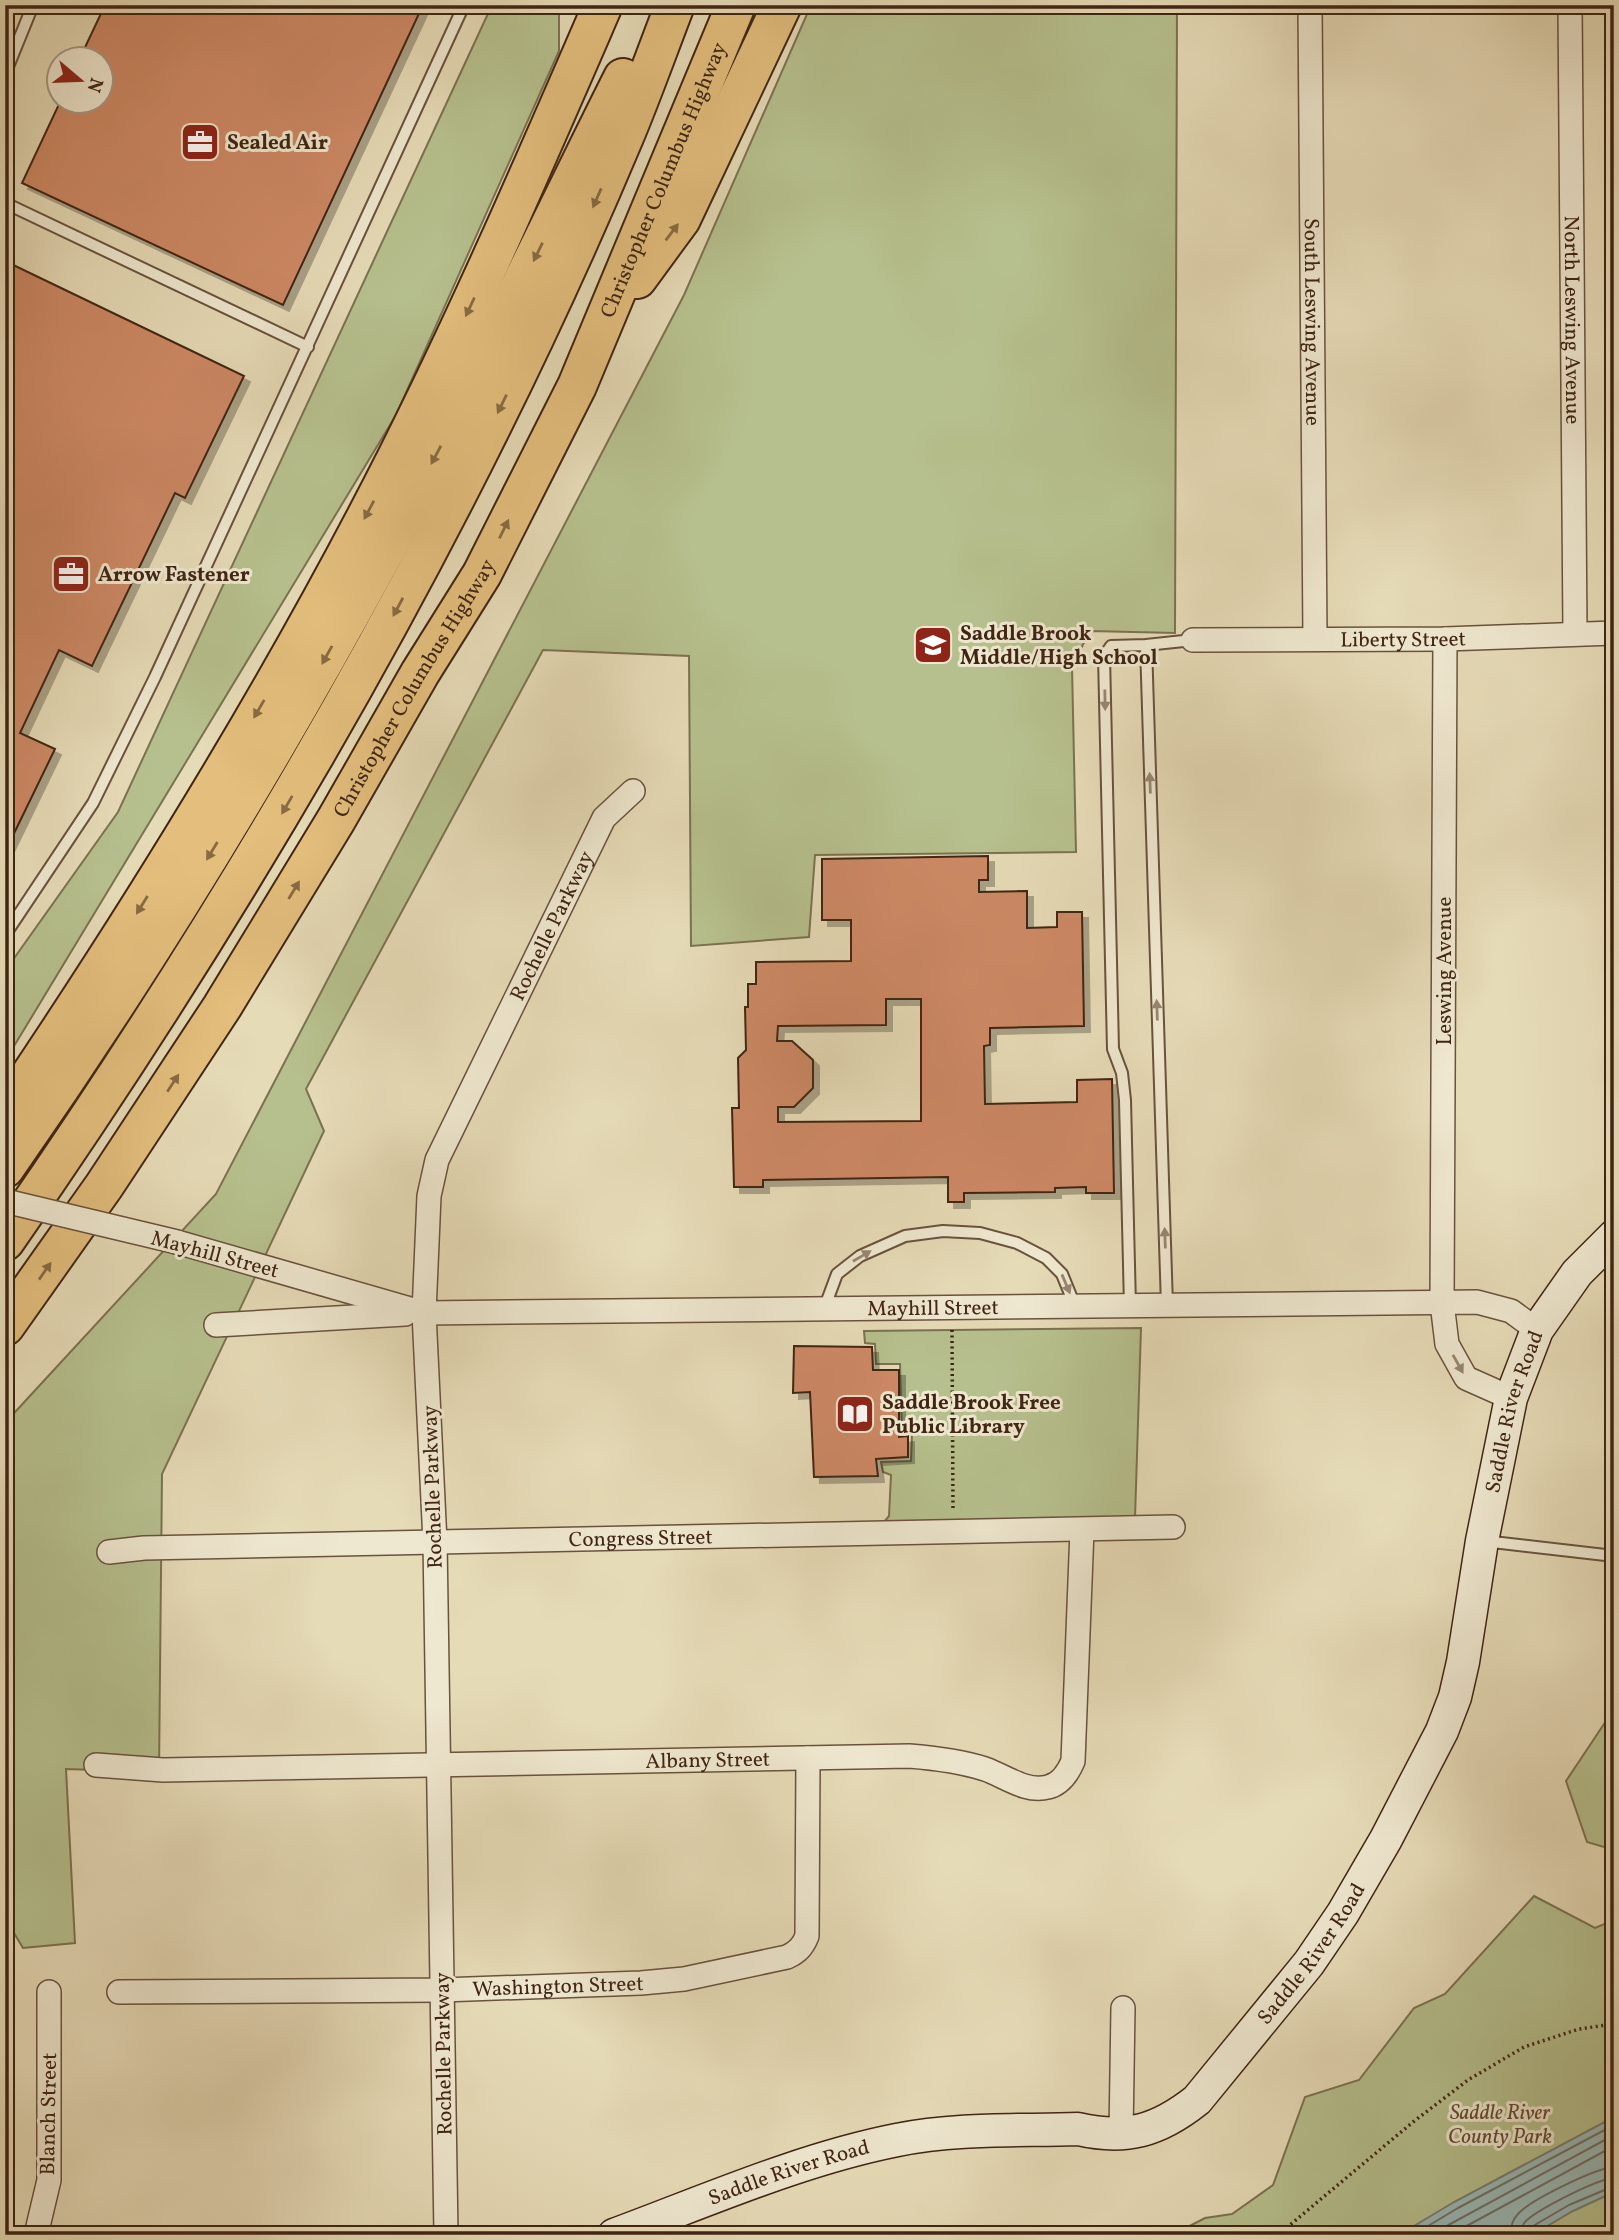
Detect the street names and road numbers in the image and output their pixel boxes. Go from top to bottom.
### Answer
street label: Christopher Columbus Highway [594,38,735,323]
street label: North Leswing Avenue [1556,215,1586,425]
street label: South Leswing Avenue [1296,218,1326,426]
street label: Christopher Columbus Highway [327,554,503,824]
street label: Liberty Street [1340,625,1466,655]
street label: Rochelle Parkway [504,846,602,1006]
street label: Leswing Avenue [1431,896,1460,1046]
street label: Mayhill Street [147,1224,282,1286]
street label: Mayhill Street [867,1294,999,1324]
street label: Saddle River Road [1479,1326,1552,1496]
street label: Rochelle Parkway [416,1404,451,1569]
street label: Congress Street [568,1523,713,1555]
street label: Albany Street [645,1746,770,1777]
street label: Saddle River Road [1251,1878,1373,2031]
street label: Washington Street [472,1970,644,2005]
street label: Rochelle Parkway [429,1971,460,2136]
street label: Blanch Street [34,2052,65,2176]
street label: Saddle River Road [704,2134,873,2214]

